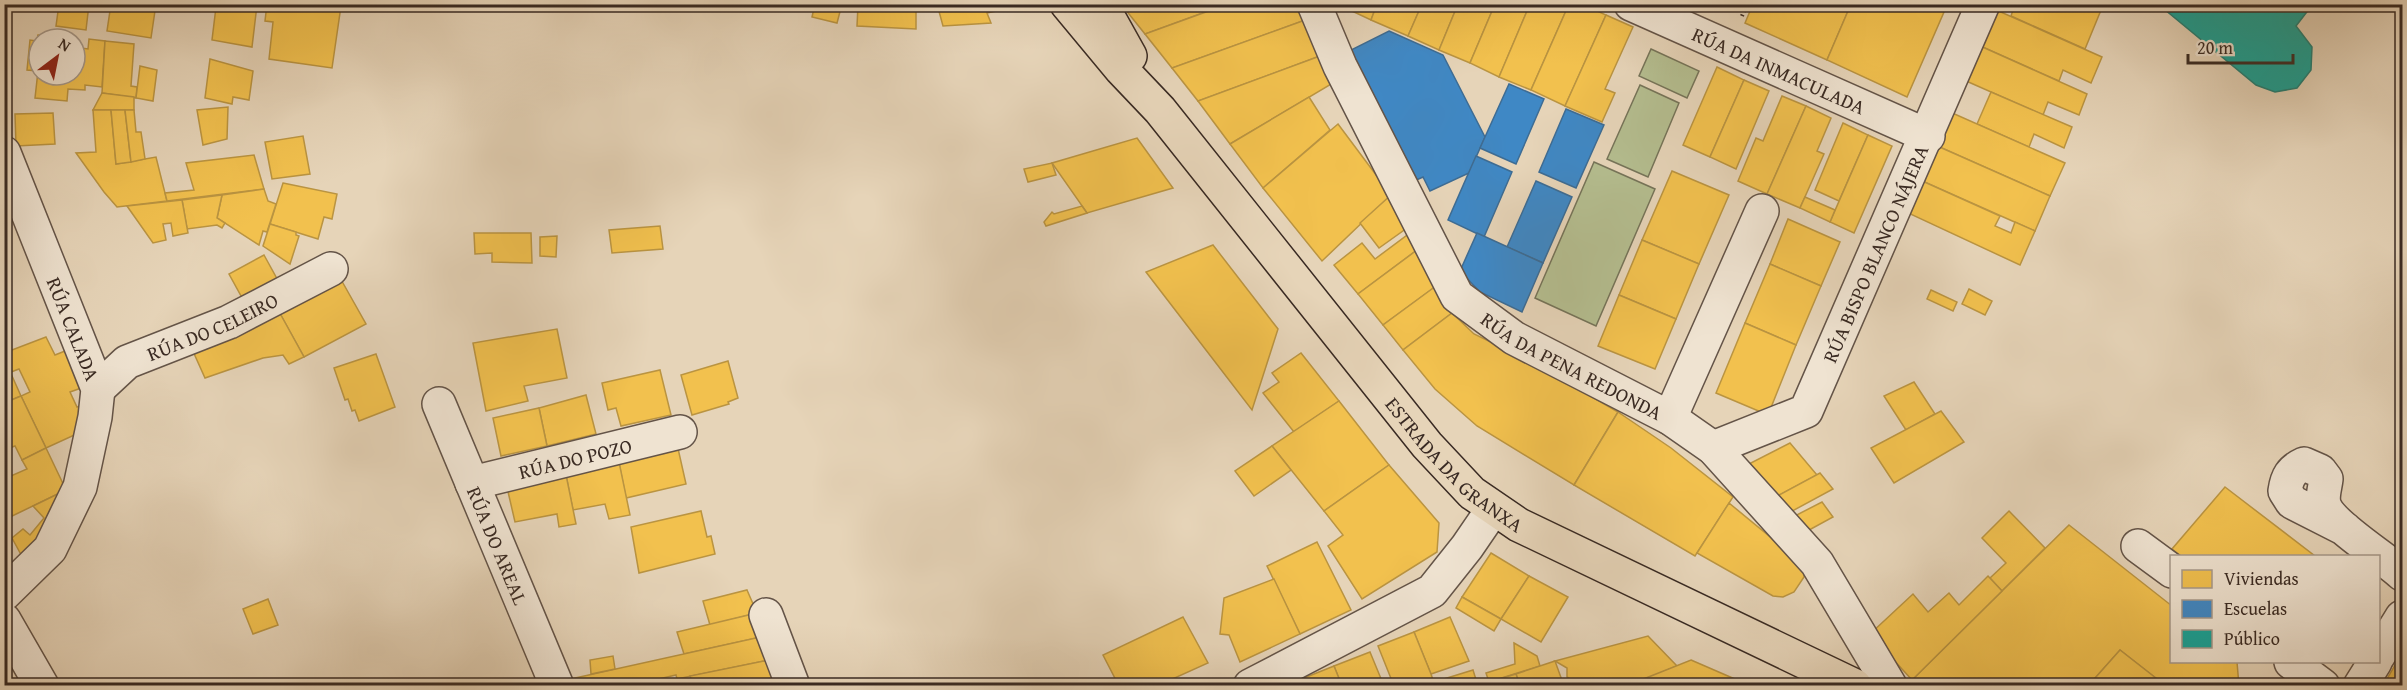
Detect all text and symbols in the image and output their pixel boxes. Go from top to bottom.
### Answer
street label: RÚA DA INMACULADA [1688,19,1870,121]
north arrow [27,27,87,87]
scale bar [2188,27,2293,65]
text: N [54,31,76,57]
text: 20 m [2197,34,2233,61]
street label: RÚA BISPO BLANCO NÁJERA [1814,140,1935,367]
street label: RÚA CALADA [40,272,108,385]
street label: RÚA DO CELEIRO [142,285,283,367]
street label: RÚA DA PENA REDONDA [1475,304,1668,426]
street label: ESTRADA DA GRANXA [1379,390,1530,539]
street label: RÚA DO POZO [515,430,635,486]
street label: RÚA DO AREAL [460,482,536,609]
legend [2170,555,2380,663]
text: Viviendas [2224,565,2299,592]
text: Escuelas [2224,595,2287,622]
text: Público [2224,625,2280,652]

